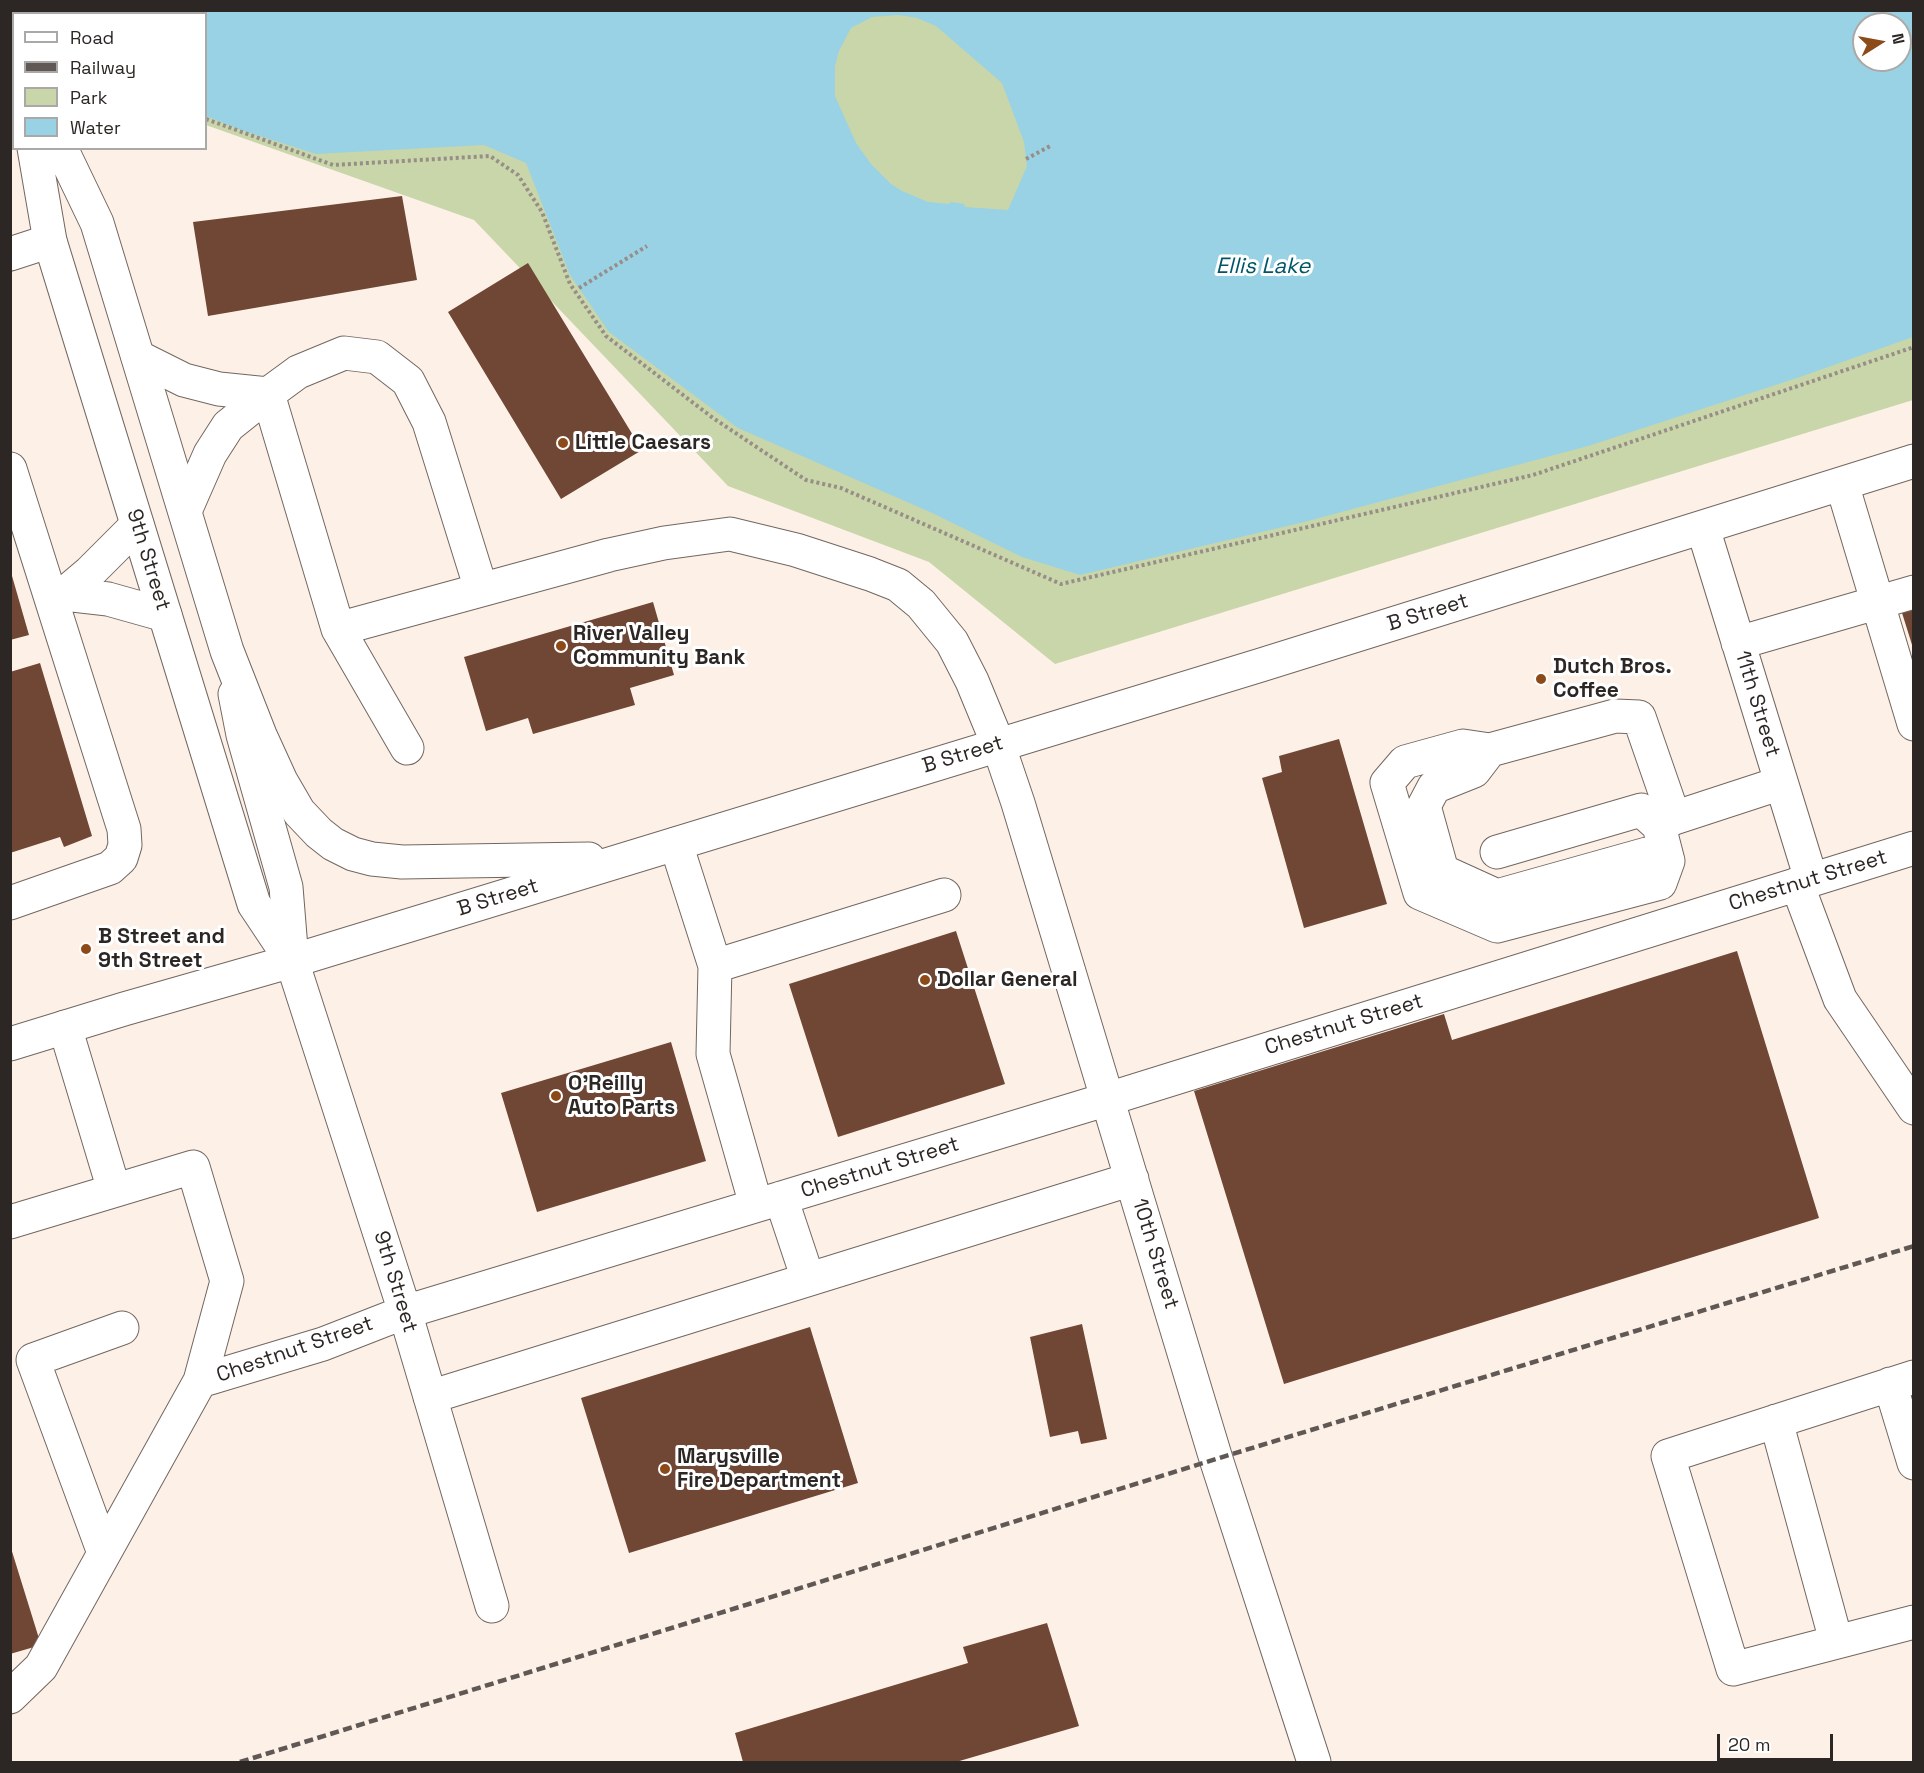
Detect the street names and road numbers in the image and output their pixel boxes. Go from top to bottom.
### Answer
street label: 9th Street [121,506,175,614]
street label: B Street [1384,589,1472,637]
street label: 11th Street [1729,648,1785,760]
street label: B Street [919,731,1007,779]
street label: Chestnut Street [1726,845,1890,917]
street label: B Street [454,874,542,922]
street label: Chestnut Street [1262,989,1426,1061]
street label: Chestnut Street [798,1132,962,1204]
street label: 10th Street [1126,1196,1184,1312]
street label: 9th Street [368,1228,422,1336]
street label: Chestnut Street [213,1311,377,1389]

